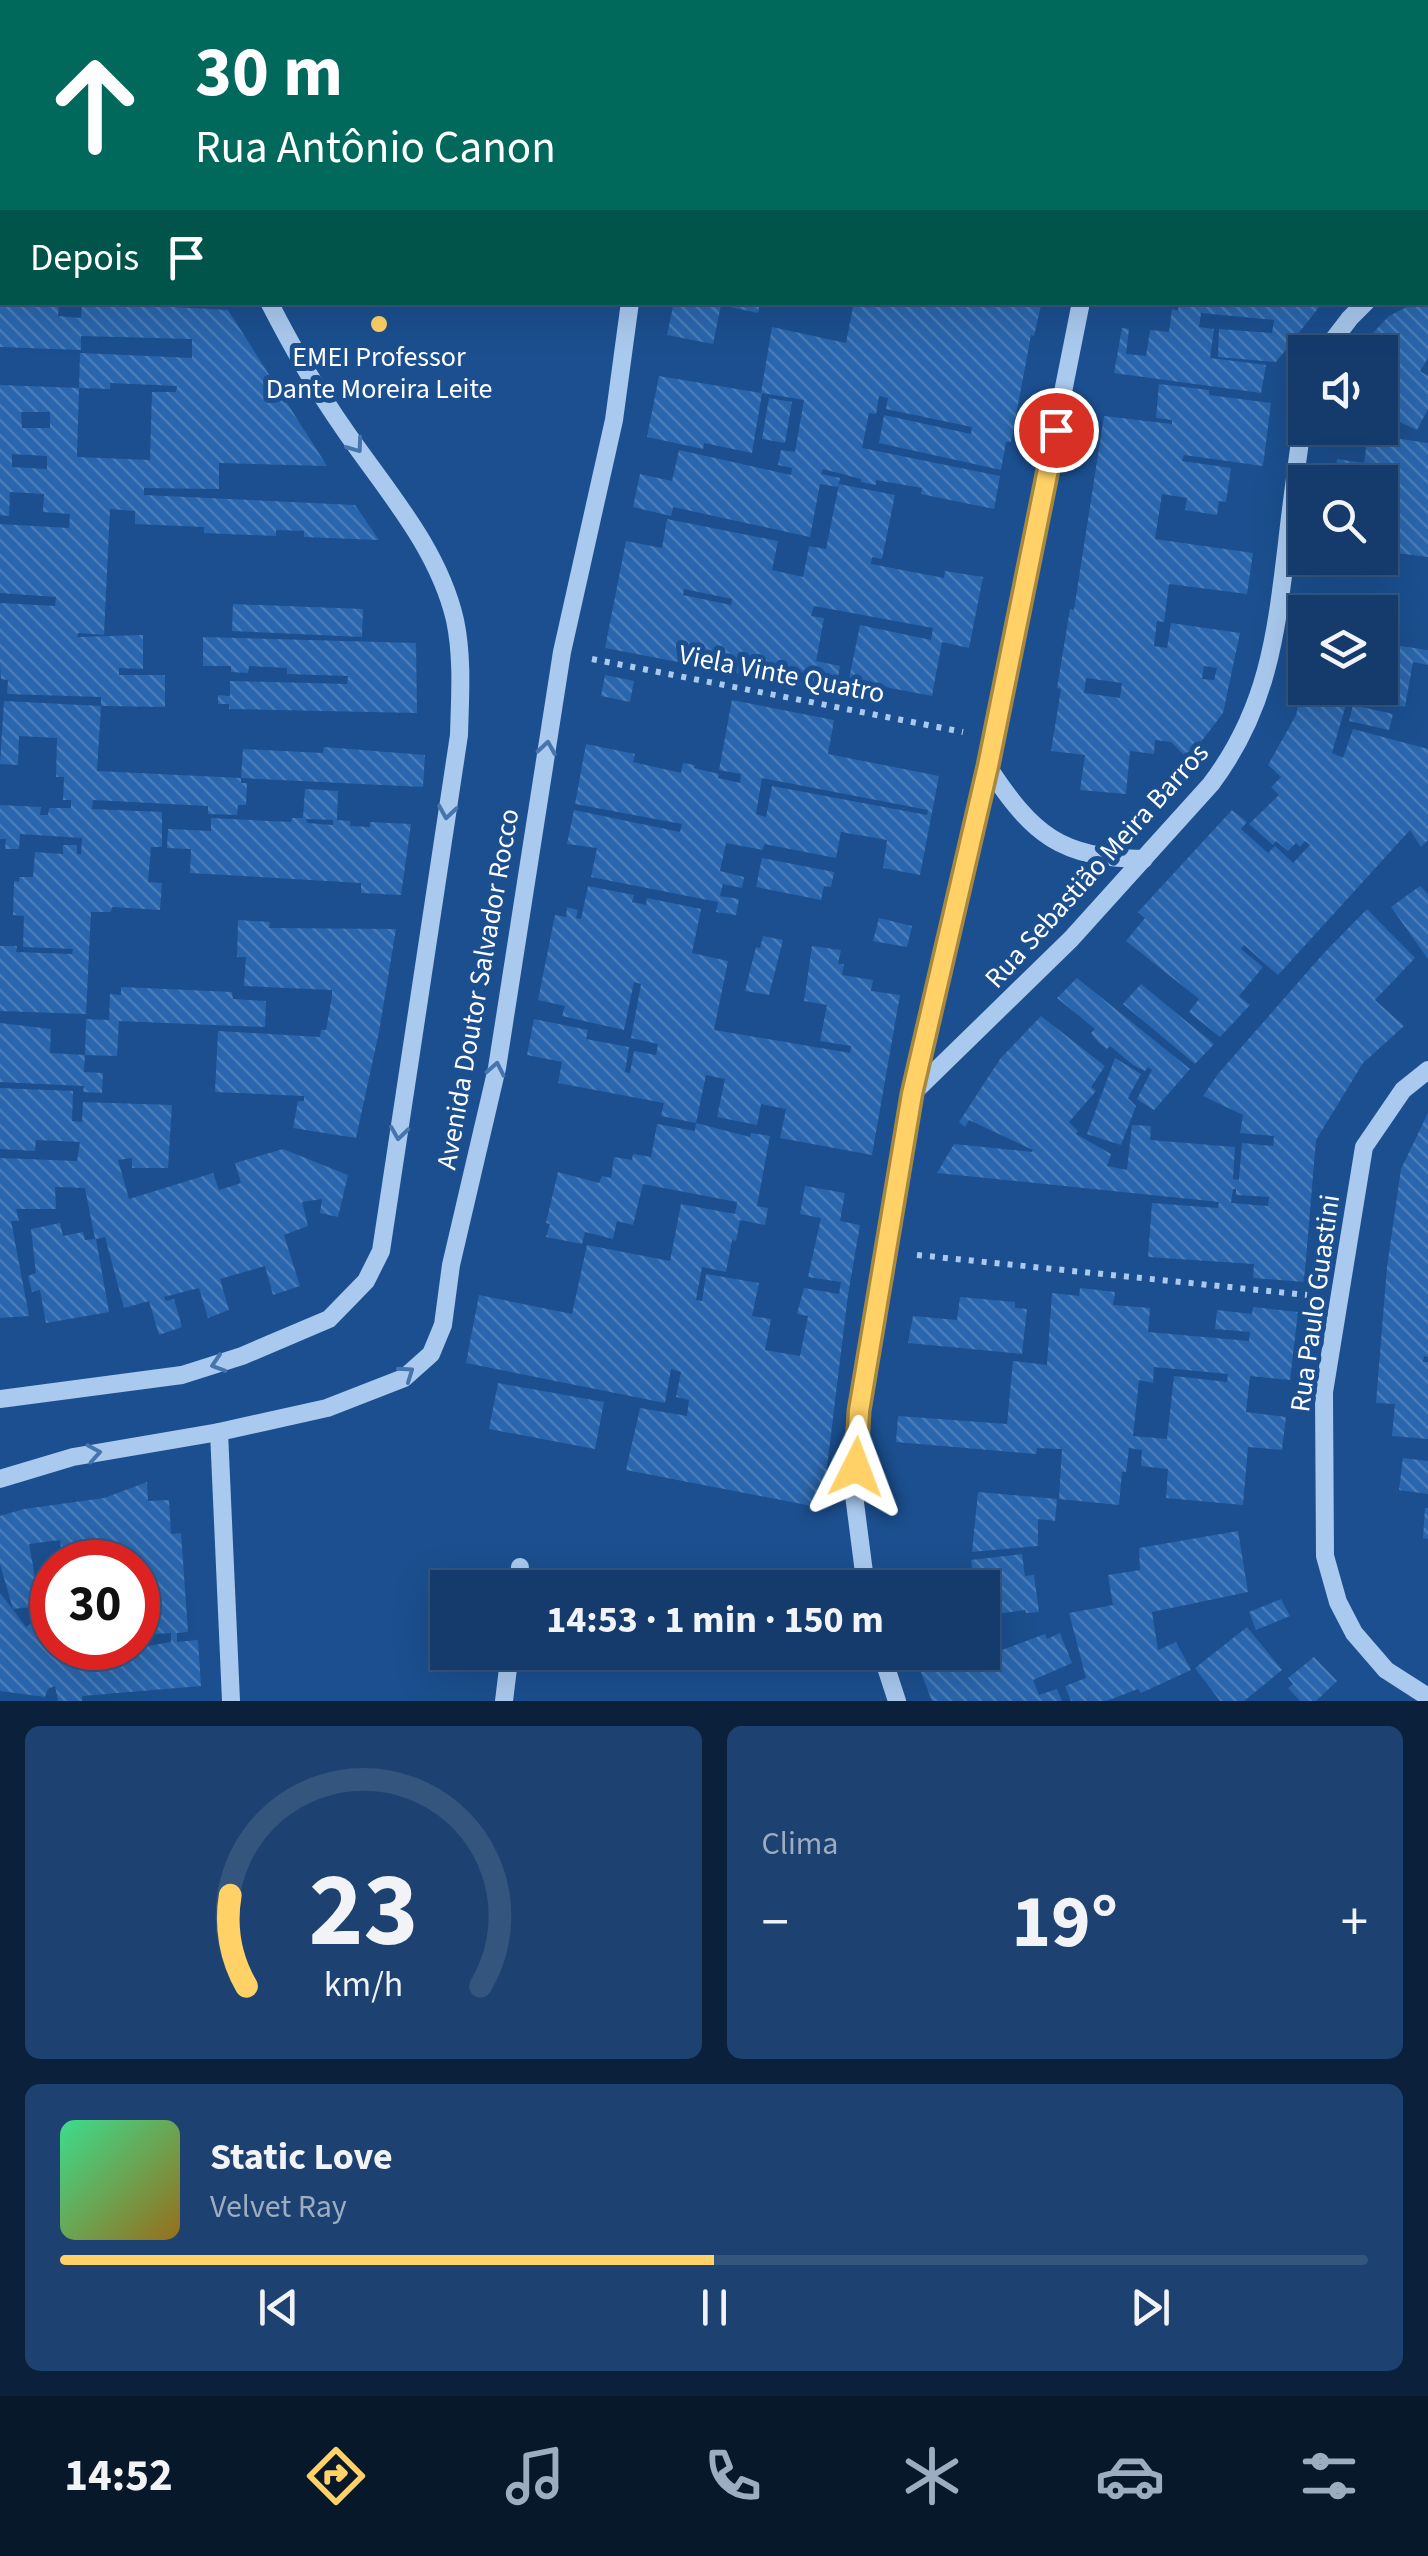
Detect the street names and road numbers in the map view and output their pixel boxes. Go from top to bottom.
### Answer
street label: Viela Vinte Quatro [675,634,888,714]
street label: Rua Sebastião Meira Barros [976,734,1218,997]
street label: Avenida Doutor Salvador Rocco [427,806,529,1173]
street label: Rua Paulo Guastini [1280,1192,1350,1414]

